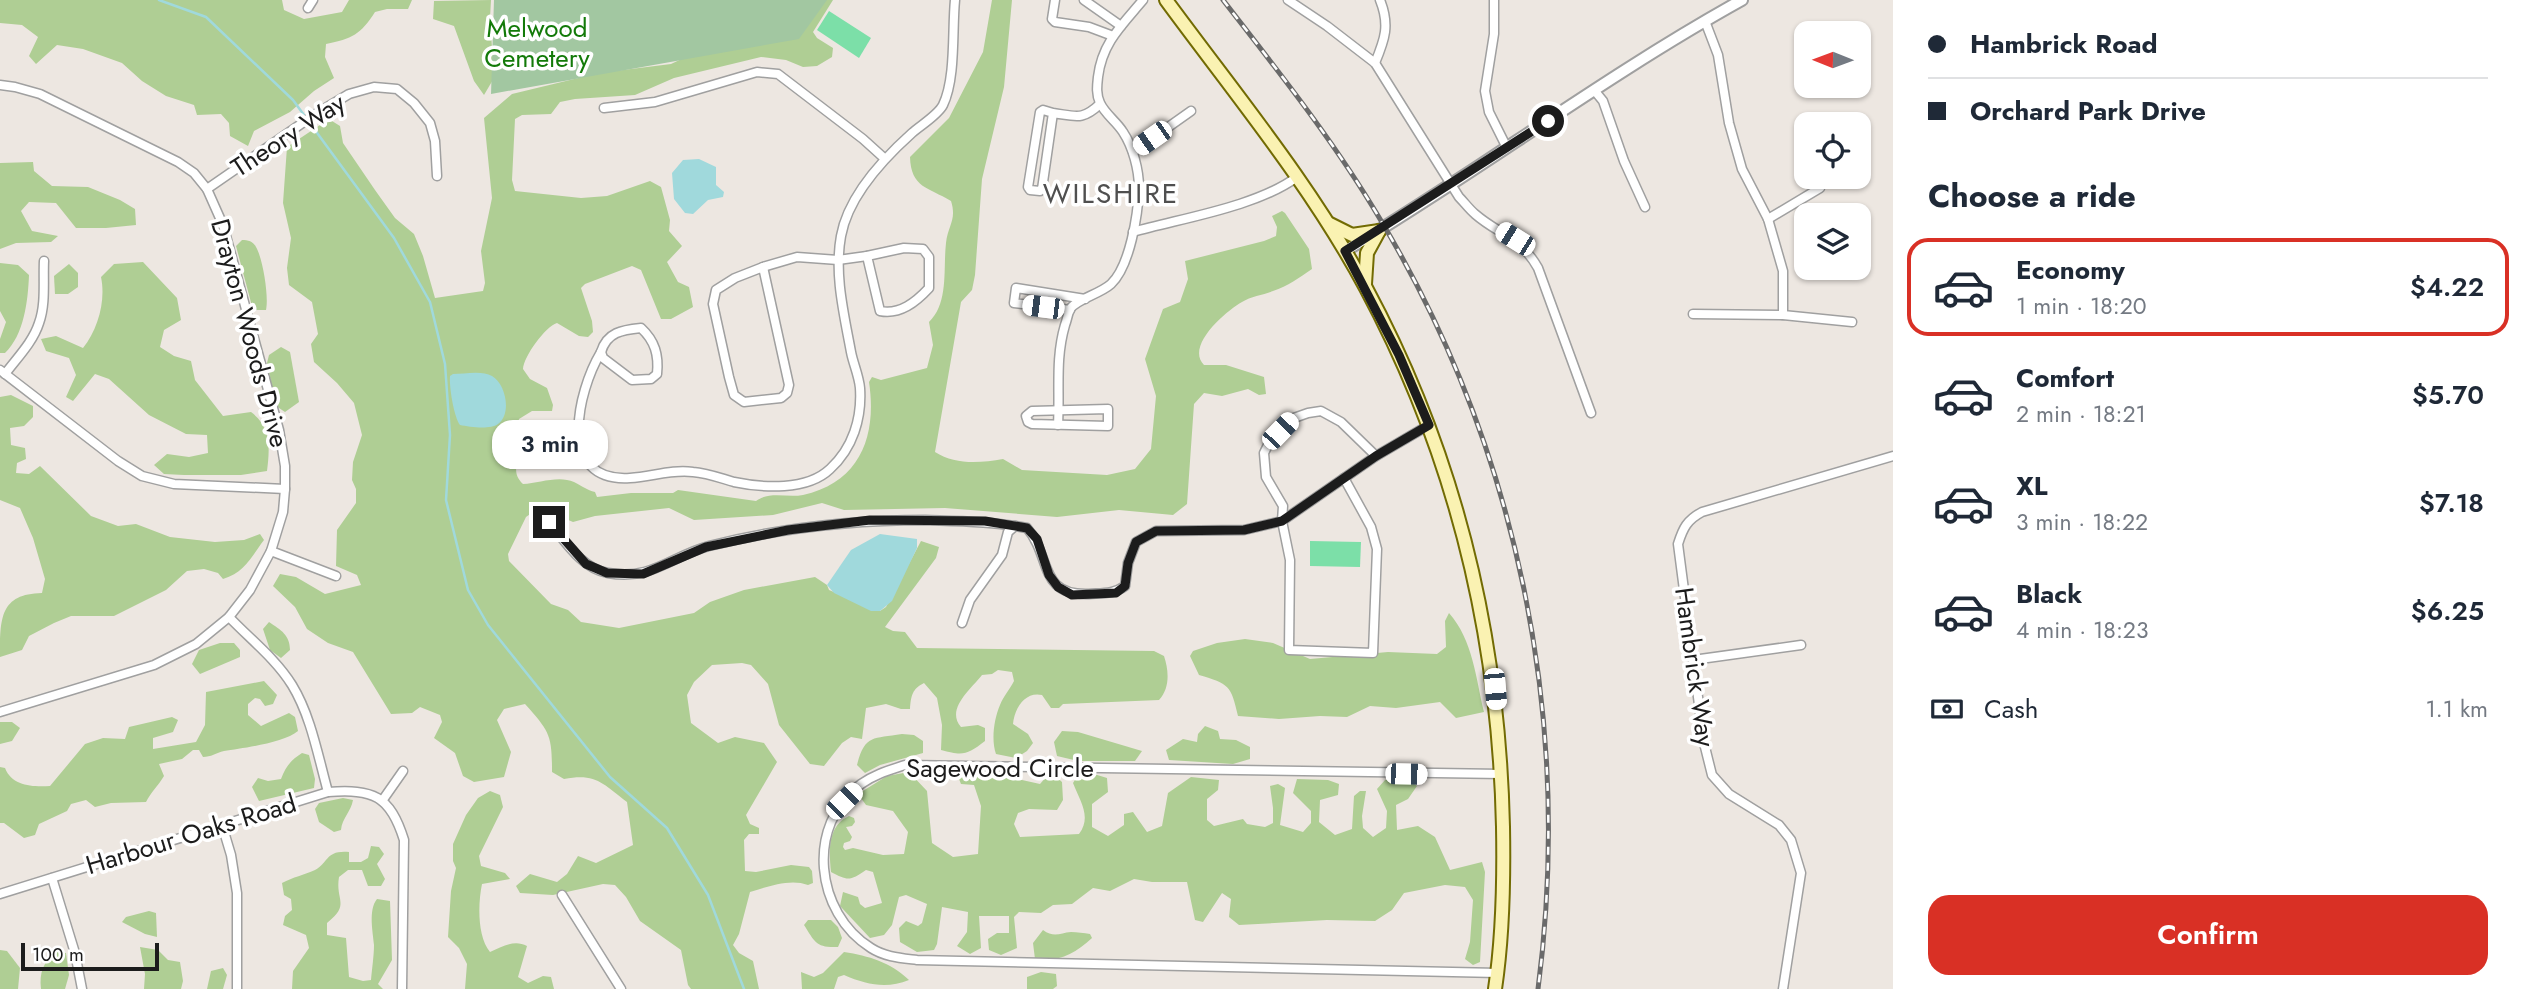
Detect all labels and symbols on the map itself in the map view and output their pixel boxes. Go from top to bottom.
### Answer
park label: Melwood Cemetery [484,9,590,77]
north arrow [1794,21,1871,98]
street label: Theory Way [223,84,353,186]
route start [1532,105,1564,137]
car [1129,117,1176,159]
district label: WILSHIRE [1043,173,1179,214]
street label: Drayton Woods Drive [201,214,299,452]
car [1492,219,1539,259]
car [1021,294,1066,320]
car [1258,409,1303,453]
callout: 3 min [491,420,607,470]
route end [533,506,565,538]
street label: Hambrick Way [1665,585,1725,750]
car [1483,667,1508,711]
street label: Sagewood Circle [906,749,1094,787]
car [1385,763,1428,785]
car [822,779,867,823]
street label: Harbour Oaks Road [81,784,301,884]
scale bar [21,940,159,972]

